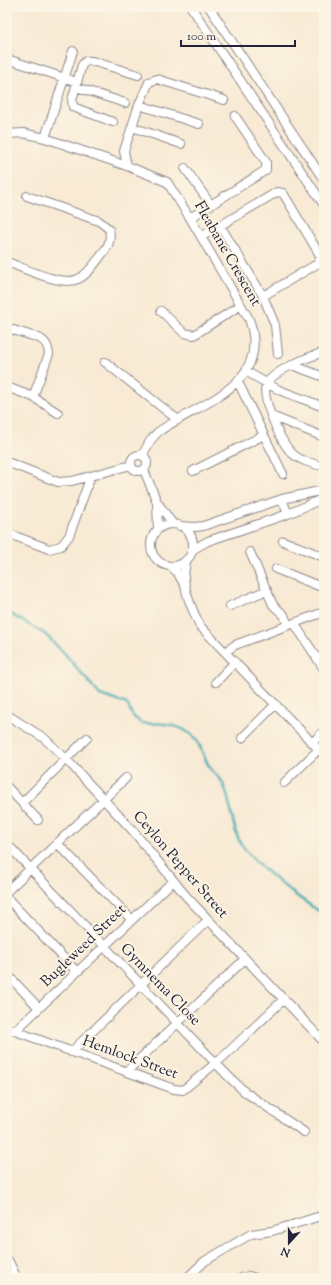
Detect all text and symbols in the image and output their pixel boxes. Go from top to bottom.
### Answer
scale bar [181,22,295,48]
text: 100 m [187,28,216,46]
street label: Fleabane Crescent [188,198,266,310]
street label: Ceylon Pepper Street [128,807,232,923]
street label: Bugleweed Street [37,900,131,992]
street label: Gymnema Close [115,939,205,1031]
street label: Hemlock Street [79,1031,181,1085]
north arrow [269,1223,309,1263]
text: N [279,1242,294,1261]

